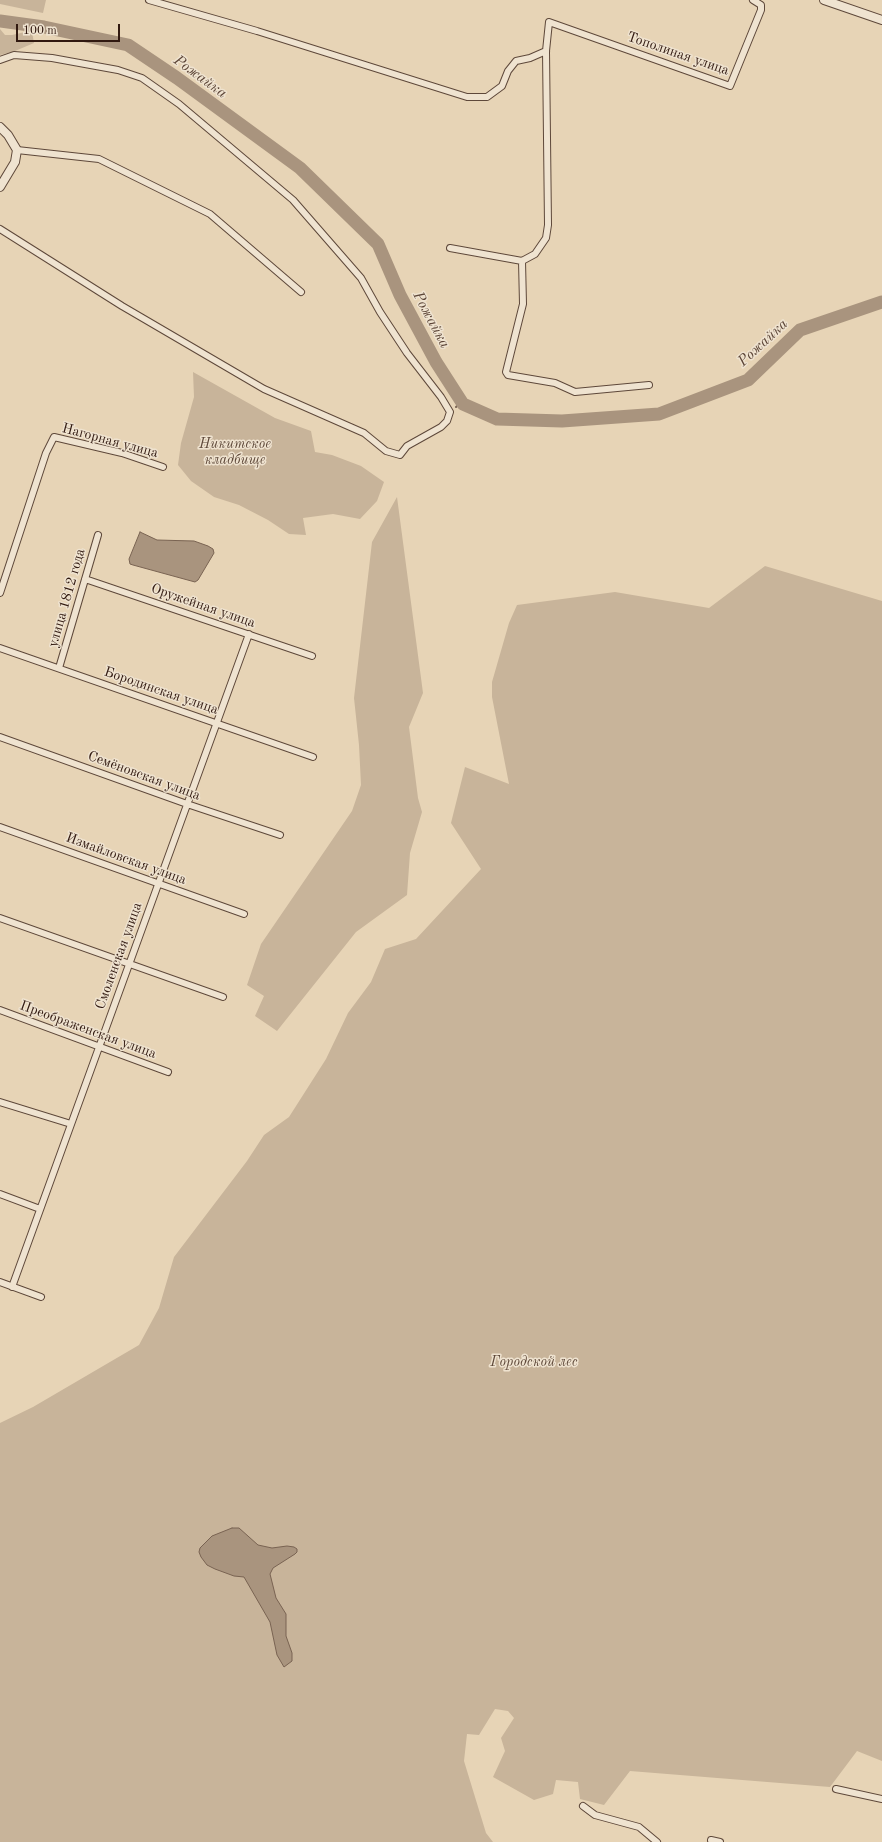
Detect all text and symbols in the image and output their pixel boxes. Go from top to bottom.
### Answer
scale bar [18,16,122,42]
text: 100 m [23,25,57,37]
street label: Тополиная улица [625,29,731,79]
water label: Рожайка [170,52,230,102]
water label: Рожайка [409,288,453,352]
water label: Рожайка [734,315,792,371]
street label: Нагорная улица [60,420,160,462]
park label: Никитское кладбище [199,436,271,468]
street label: улица 1812 года [45,547,89,649]
street label: Оружейная улица [149,580,257,632]
street label: Бородинская улица [102,664,220,718]
street label: Семёновская улица [85,748,203,804]
street label: Измайловская улица [63,829,189,889]
street label: Смоленская улица [92,900,146,1012]
street label: Преображенская улица [17,997,159,1063]
park label: Городской лес [490,1354,578,1370]

